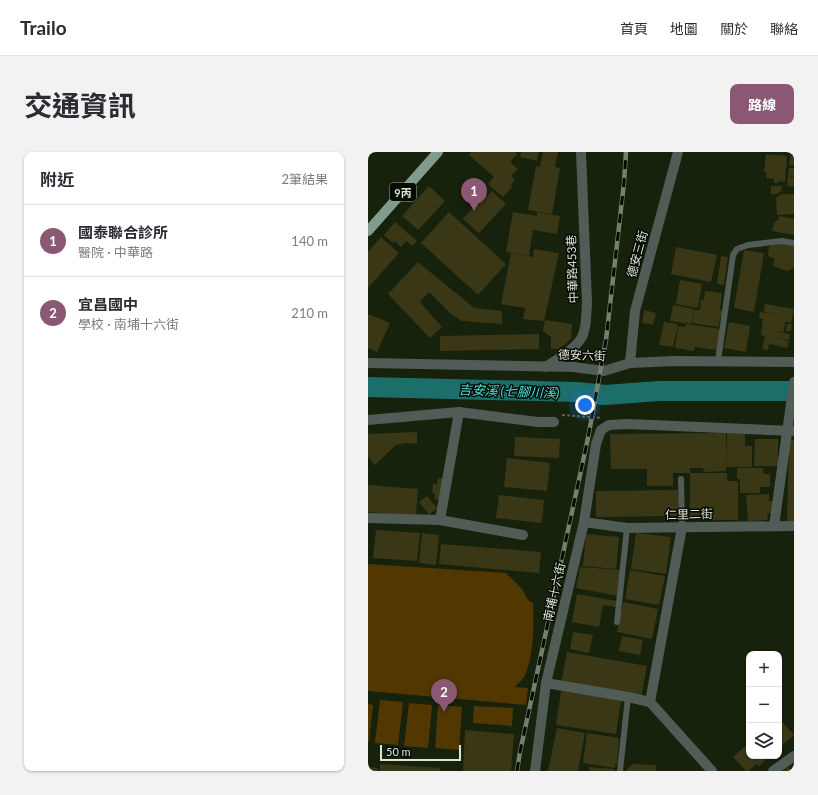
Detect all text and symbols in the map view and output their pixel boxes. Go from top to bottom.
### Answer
text: Trailo [20,16,67,39]
text: 首頁 [620,20,648,37]
text: 地圖 [670,20,698,37]
text: 關於 [720,20,748,37]
text: 聯絡 [770,20,798,37]
button: 路線 [730,84,794,124]
text: 交通資訊 [24,88,136,122]
text: 附近 [40,169,74,190]
text: 2筆結果 [281,171,328,187]
pin: 1 [461,178,487,211]
road number: 9丙 [390,183,416,201]
text: 國泰聯合診所 [78,223,168,241]
street label: 德安三街 [624,229,650,279]
text: 1 [49,233,57,249]
text: 140 m [291,233,328,249]
street label: 中華路453巷 [563,234,581,304]
text: 醫院 · 中華路 [78,244,153,260]
text: 宜昌國中 [78,295,138,313]
text: 2 [49,305,57,321]
text: 210 m [291,305,328,321]
text: 學校 · 南埔十六街 [78,316,179,332]
street label: 德安六街 [558,347,606,363]
water label: 吉安溪 (七腳川溪) [458,381,560,401]
your location [575,395,595,415]
street label: 仁里二街 [665,506,713,522]
street label: 南埔十六街 [540,561,568,623]
map controls [746,651,782,759]
button: + [746,651,782,687]
pin: 2 [431,679,457,712]
button: − [746,687,782,723]
button: layers [746,723,782,759]
scale bar [380,743,461,762]
text: 50 m [386,745,411,758]

